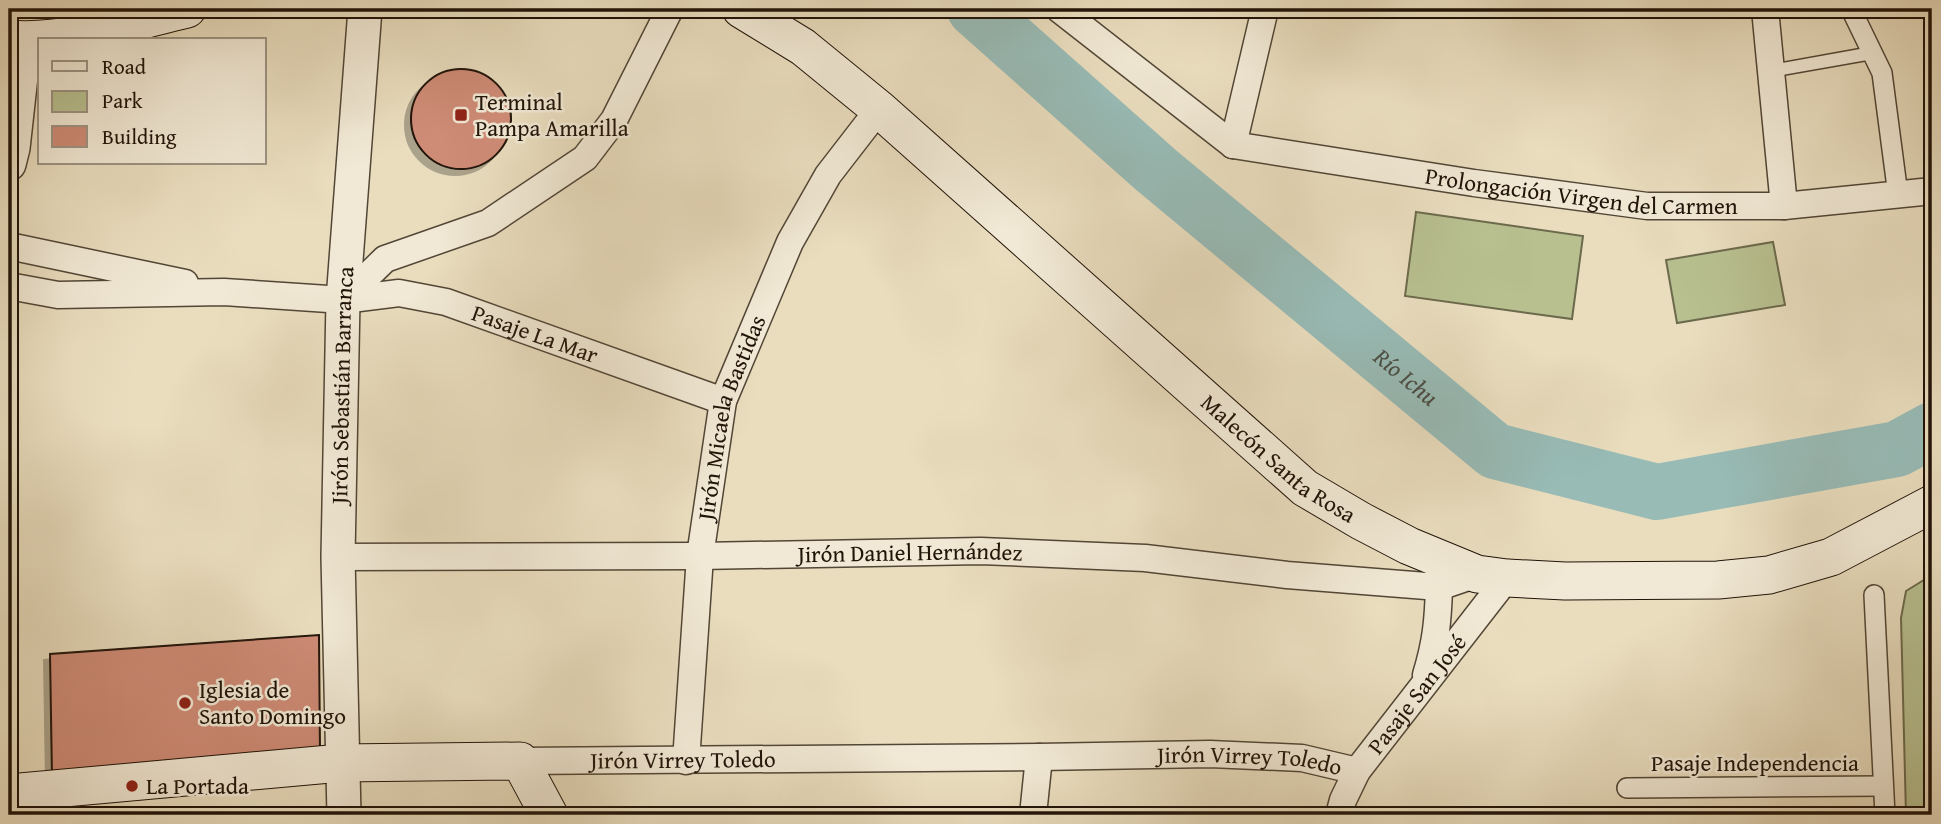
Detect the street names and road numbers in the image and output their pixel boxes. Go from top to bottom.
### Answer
street label: Prolongación Virgen del Carmen [1423,159,1738,222]
street label: Jirón Sebastián Barranca [322,265,362,507]
street label: Pasaje La Mar [468,296,603,371]
street label: Jirón Micaela Bastidas [688,310,774,525]
street label: Malecón Santa Rosa [1194,386,1362,531]
street label: Jirón Daniel Hernández [794,534,1023,570]
street label: Pasaje San José [1359,627,1474,761]
street label: Jirón Virrey Toledo [1154,737,1345,783]
street label: Jirón Virrey Toledo [587,742,776,776]
street label: Pasaje Independencia [1651,746,1859,779]

